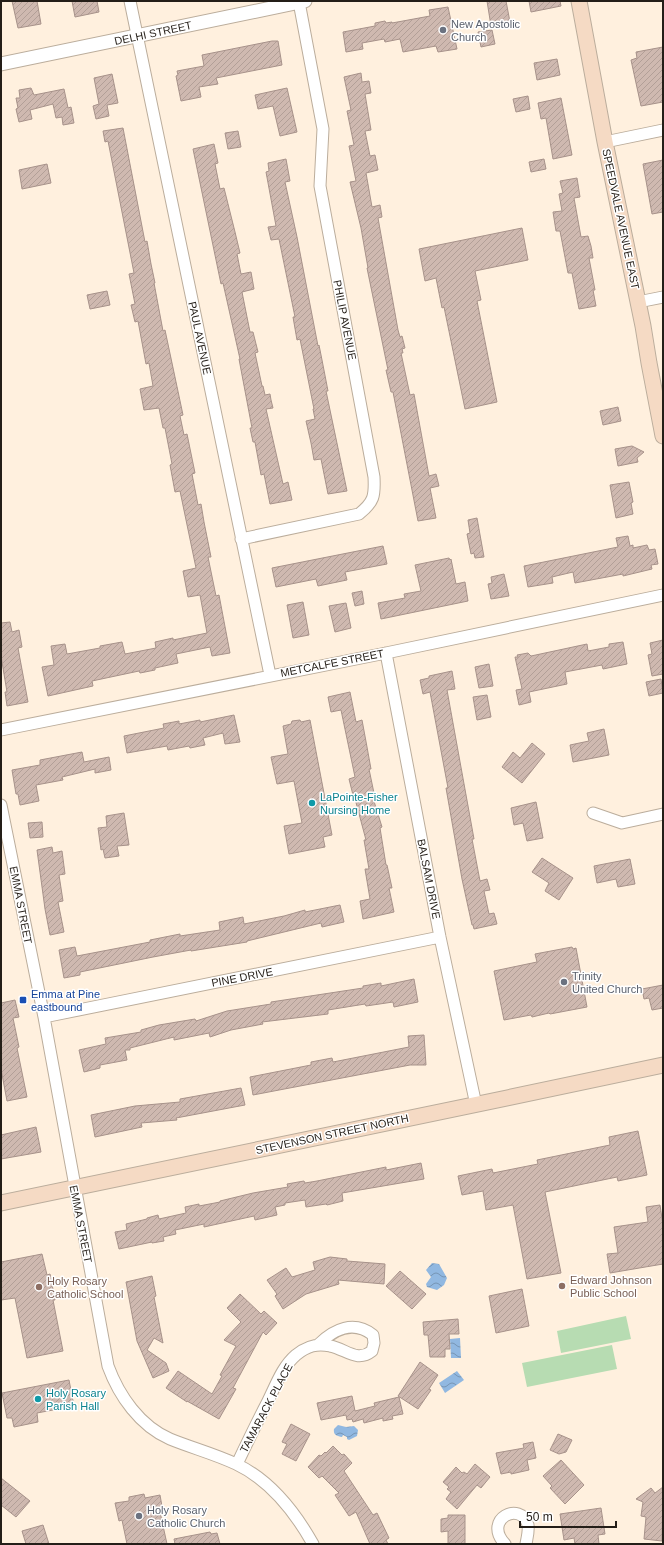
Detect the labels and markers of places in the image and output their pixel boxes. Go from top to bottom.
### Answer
place label: New Apostolic Church [451,18,521,43]
marker: New Apostolic Church [438,25,448,35]
place label: LaPointe-Fisher Nursing Home [320,791,398,816]
marker: LaPointe-Fisher Nursing Home [307,798,317,808]
place label: Trinity United Church [572,970,642,995]
marker: Trinity United Church [559,977,569,987]
place label: Emma at Pine eastbound [31,988,100,1013]
marker: Emma at Pine eastbound [18,995,28,1005]
place label: Edward Johnson Public School [570,1274,652,1299]
place label: Holy Rosary Catholic School [47,1275,123,1300]
marker: Edward Johnson Public School [557,1281,567,1291]
marker: Holy Rosary Catholic School [34,1282,44,1292]
place label: Holy Rosary Parish Hall [46,1387,106,1412]
marker: Holy Rosary Parish Hall [33,1394,43,1404]
place label: Holy Rosary Catholic Church [147,1504,225,1529]
marker: Holy Rosary Catholic Church [134,1511,144,1521]

